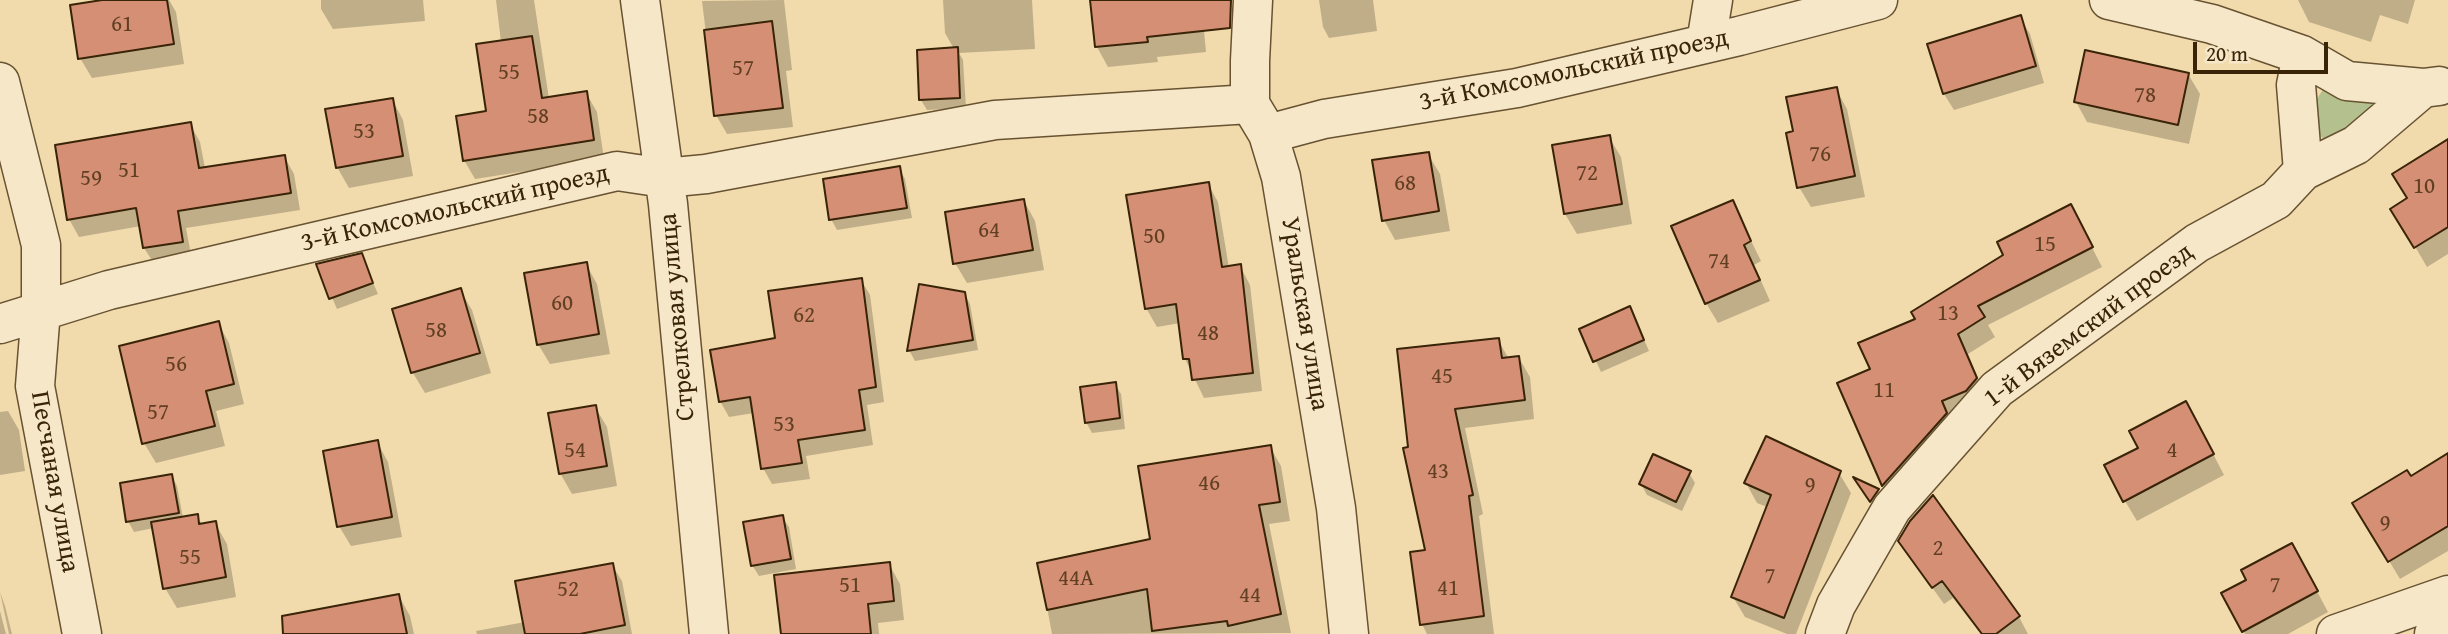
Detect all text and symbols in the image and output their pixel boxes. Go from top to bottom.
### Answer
house number: 61 [111,11,133,39]
street label: 3-й Комсомольский проезд [1417,23,1731,119]
scale bar [2196,28,2331,72]
text: 20 m [2206,38,2248,69]
house number: 57 [732,55,754,83]
house number: 55 [498,59,520,87]
house number: 78 [2134,82,2156,110]
house number: 58 [527,103,549,131]
house number: 53 [353,118,375,146]
house number: 76 [1809,141,1831,169]
house number: 51 [118,157,140,185]
street label: 3-й Комсомольский проезд [298,158,612,260]
house number: 72 [1576,160,1598,188]
house number: 59 [80,165,102,193]
house number: 68 [1394,170,1416,198]
house number: 10 [2413,173,2435,201]
street label: Стрелковая улица [653,212,703,422]
street label: Уральская улица [1273,215,1335,413]
house number: 64 [978,217,1000,245]
house number: 50 [1143,223,1165,251]
house number: 15 [2034,231,2056,259]
street label: 1-й Вяземский проезд [1978,237,2200,415]
house number: 74 [1708,248,1730,276]
house number: 60 [551,290,573,318]
house number: 13 [1937,300,1959,328]
house number: 62 [793,302,815,330]
house number: 58 [425,317,447,345]
house number: 48 [1197,320,1219,348]
house number: 56 [165,351,187,379]
house number: 45 [1431,363,1453,391]
house number: 11 [1873,377,1895,405]
street label: Песчаная улица [23,389,85,575]
house number: 57 [147,399,169,427]
house number: 53 [773,411,795,439]
house number: 54 [564,437,586,465]
house number: 4 [2166,437,2178,465]
house number: 43 [1427,458,1449,486]
house number: 46 [1198,470,1220,498]
house number: 9 [1804,472,1816,500]
house number: 9 [2379,510,2391,538]
house number: 2 [1932,535,1944,563]
house number: 55 [179,544,201,572]
house number: 7 [1764,563,1776,591]
house number: 44А [1058,565,1094,593]
house number: 51 [839,572,861,600]
house number: 7 [2269,572,2281,600]
house number: 41 [1437,575,1459,603]
house number: 52 [557,576,579,604]
house number: 44 [1239,582,1261,610]

